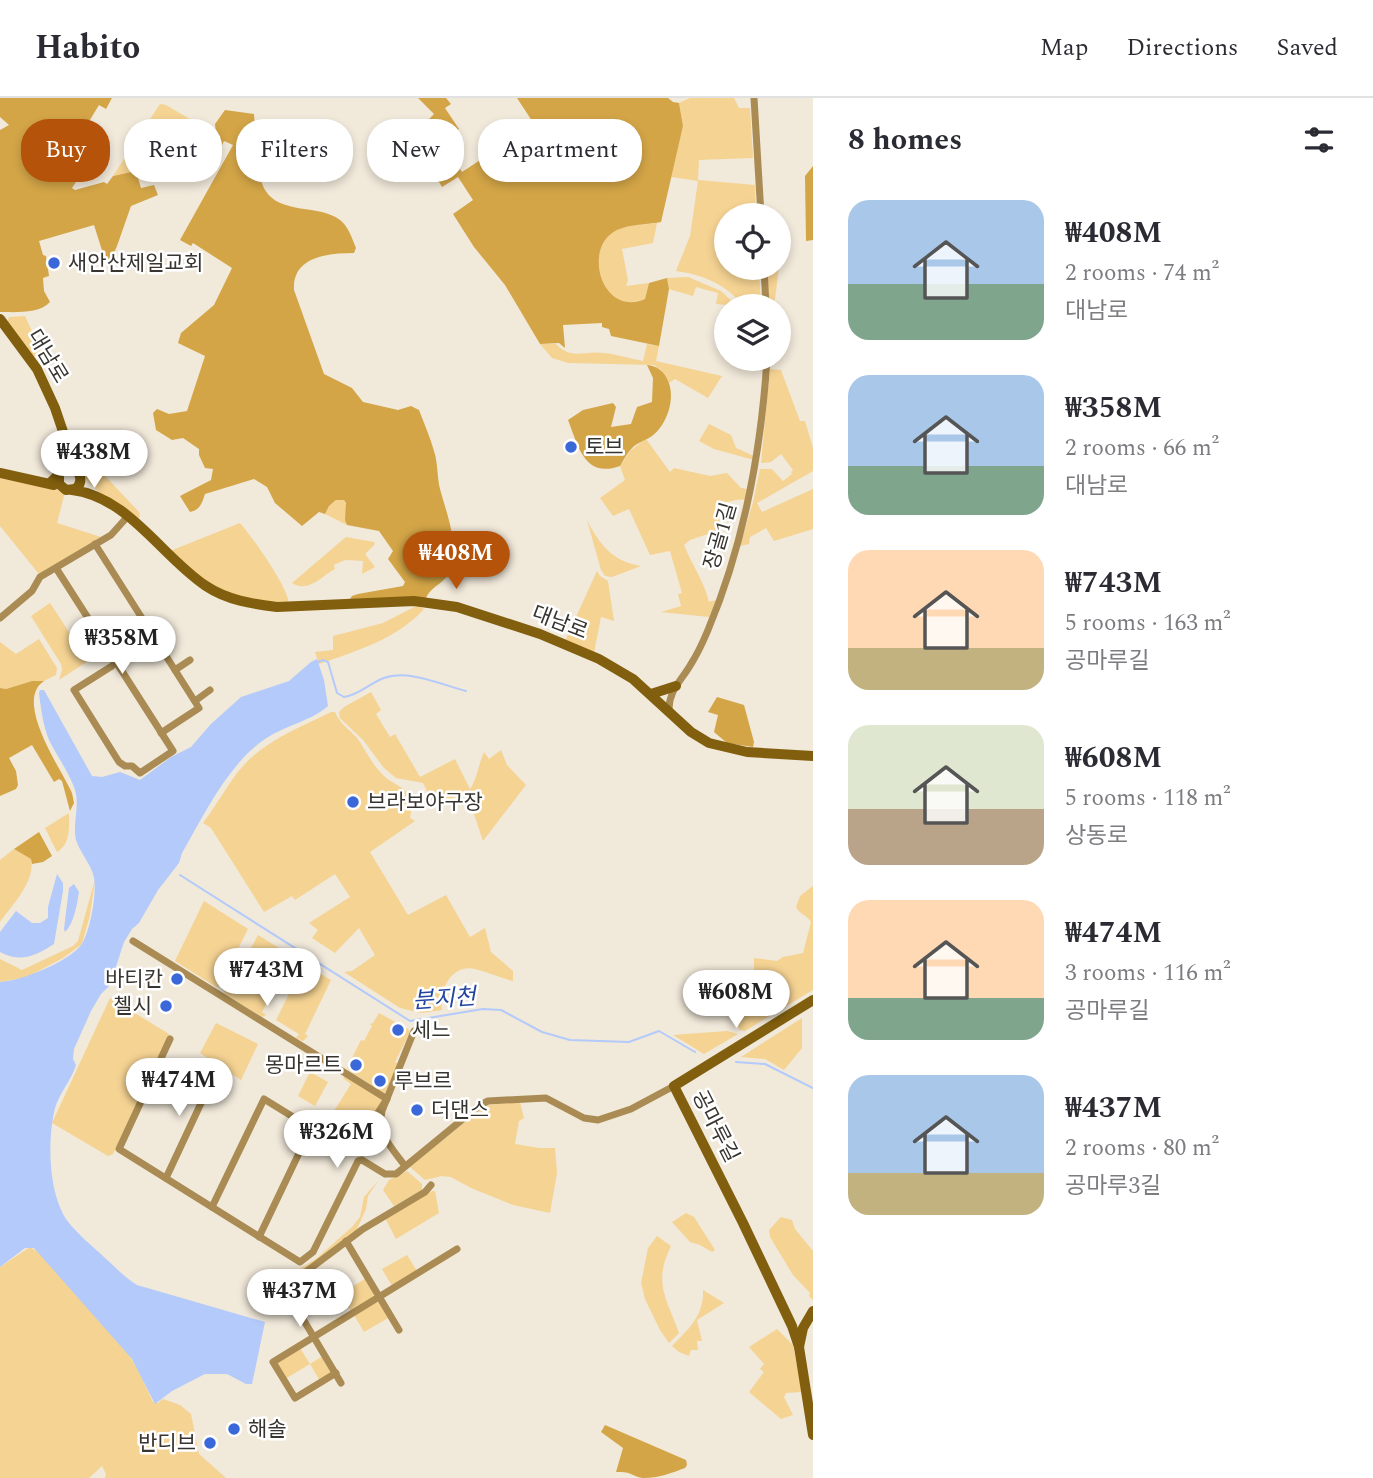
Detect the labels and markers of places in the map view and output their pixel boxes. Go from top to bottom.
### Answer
place label: 새안산제일교회 [68,248,203,280]
marker: 새안산제일교회 [46,255,62,271]
pin: ₩438M [45,430,143,490]
place label: 토브 [585,432,624,464]
marker: 토브 [563,439,579,455]
pin: ₩408M [407,532,505,591]
pin: ₩358M [73,616,171,676]
place label: 브라보야구장 [367,787,483,819]
marker: 브라보야구장 [345,794,361,810]
pin: ₩743M [218,948,316,1008]
place label: 바티칸 [105,964,163,996]
pin: ₩608M [687,970,785,1030]
marker: 바티칸 [169,971,185,987]
place label: 첼시 [113,991,152,1023]
marker: 첼시 [158,998,174,1014]
place label: 세느 [412,1015,451,1047]
marker: 세느 [390,1022,406,1038]
place label: 몽마르트 [265,1050,342,1082]
marker: 몽마르트 [348,1057,364,1073]
pin: ₩474M [130,1058,228,1118]
place label: 루브르 [394,1066,452,1098]
marker: 루브르 [372,1073,388,1089]
place label: 더댄스 [431,1095,489,1127]
marker: 더댄스 [409,1102,425,1118]
pin: ₩326M [288,1110,386,1170]
pin: ₩437M [251,1270,349,1329]
place label: 해솔 [248,1414,287,1446]
marker: 해솔 [226,1421,242,1437]
place label: 반디브 [138,1428,196,1460]
marker: 반디브 [202,1435,218,1451]

